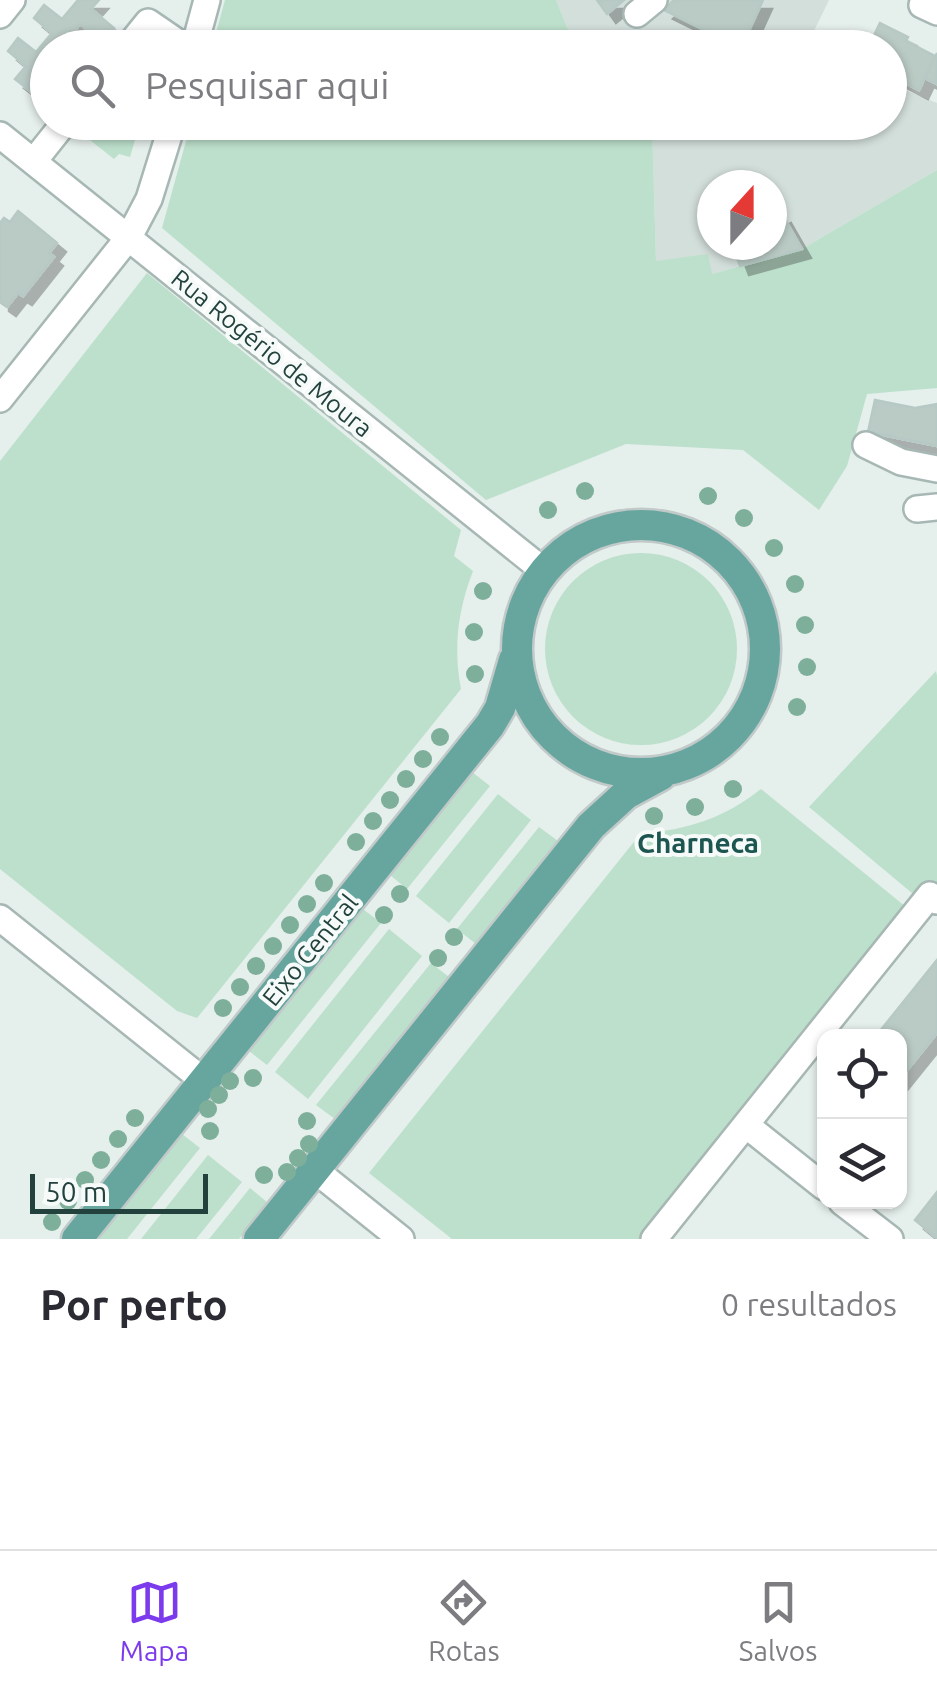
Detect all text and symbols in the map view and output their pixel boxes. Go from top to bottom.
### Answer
search box [30,30,907,140]
icon: search [65,58,120,113]
text: Pesquisar aqui [145,64,389,106]
north arrow [697,170,787,260]
street label: Rua Rogério de Moura [166,264,378,442]
district label: Charneca [637,827,759,858]
street label: Eixo Central [257,889,363,1011]
map controls [817,1029,907,1209]
button: locate [817,1029,907,1119]
button: layers [817,1119,907,1209]
scale bar [30,1169,208,1214]
text: 50 m [45,1176,107,1207]
text: Por perto [40,1281,228,1328]
text: 0 resultados [721,1286,897,1322]
tab: Mapa [120,1575,189,1666]
tab: Rotas [428,1575,500,1666]
tab: Salvos [739,1575,817,1666]

